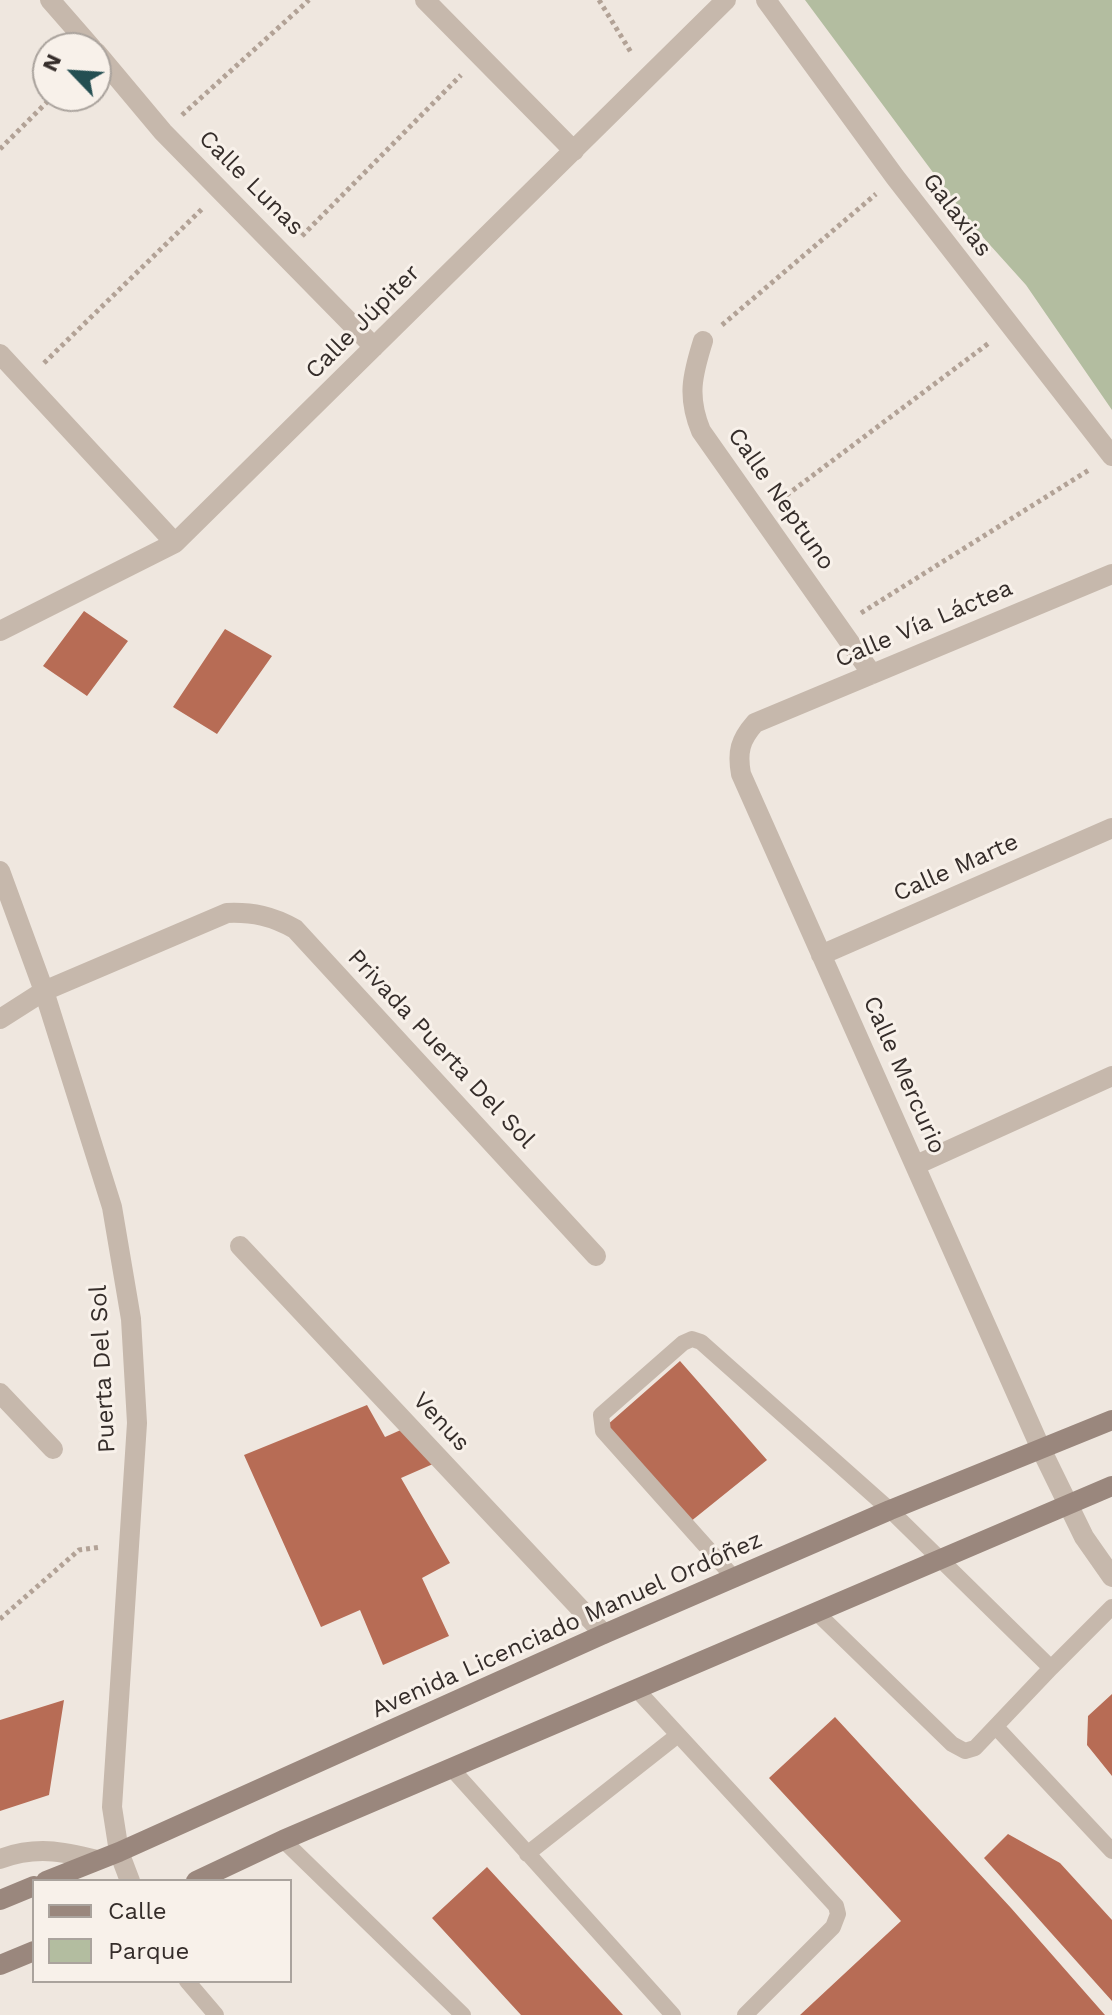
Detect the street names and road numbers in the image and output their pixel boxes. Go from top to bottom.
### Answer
street label: Calle Lunas [192,124,310,242]
street label: Galaxias [916,167,998,263]
street label: Calle Júpiter [300,259,426,385]
street label: Calle Neptuno [721,422,841,576]
street label: Calle Vía Láctea [831,574,1017,674]
street label: Calle Marte [889,828,1023,908]
street label: Privada Puerta Del Sol [341,944,541,1154]
street label: Calle Mercurio [856,992,952,1158]
street label: Puerta Del Sol [84,1284,122,1454]
street label: Venus [406,1386,476,1458]
street label: Avenida Licenciado Manuel Ordóñez [367,1526,767,1724]

